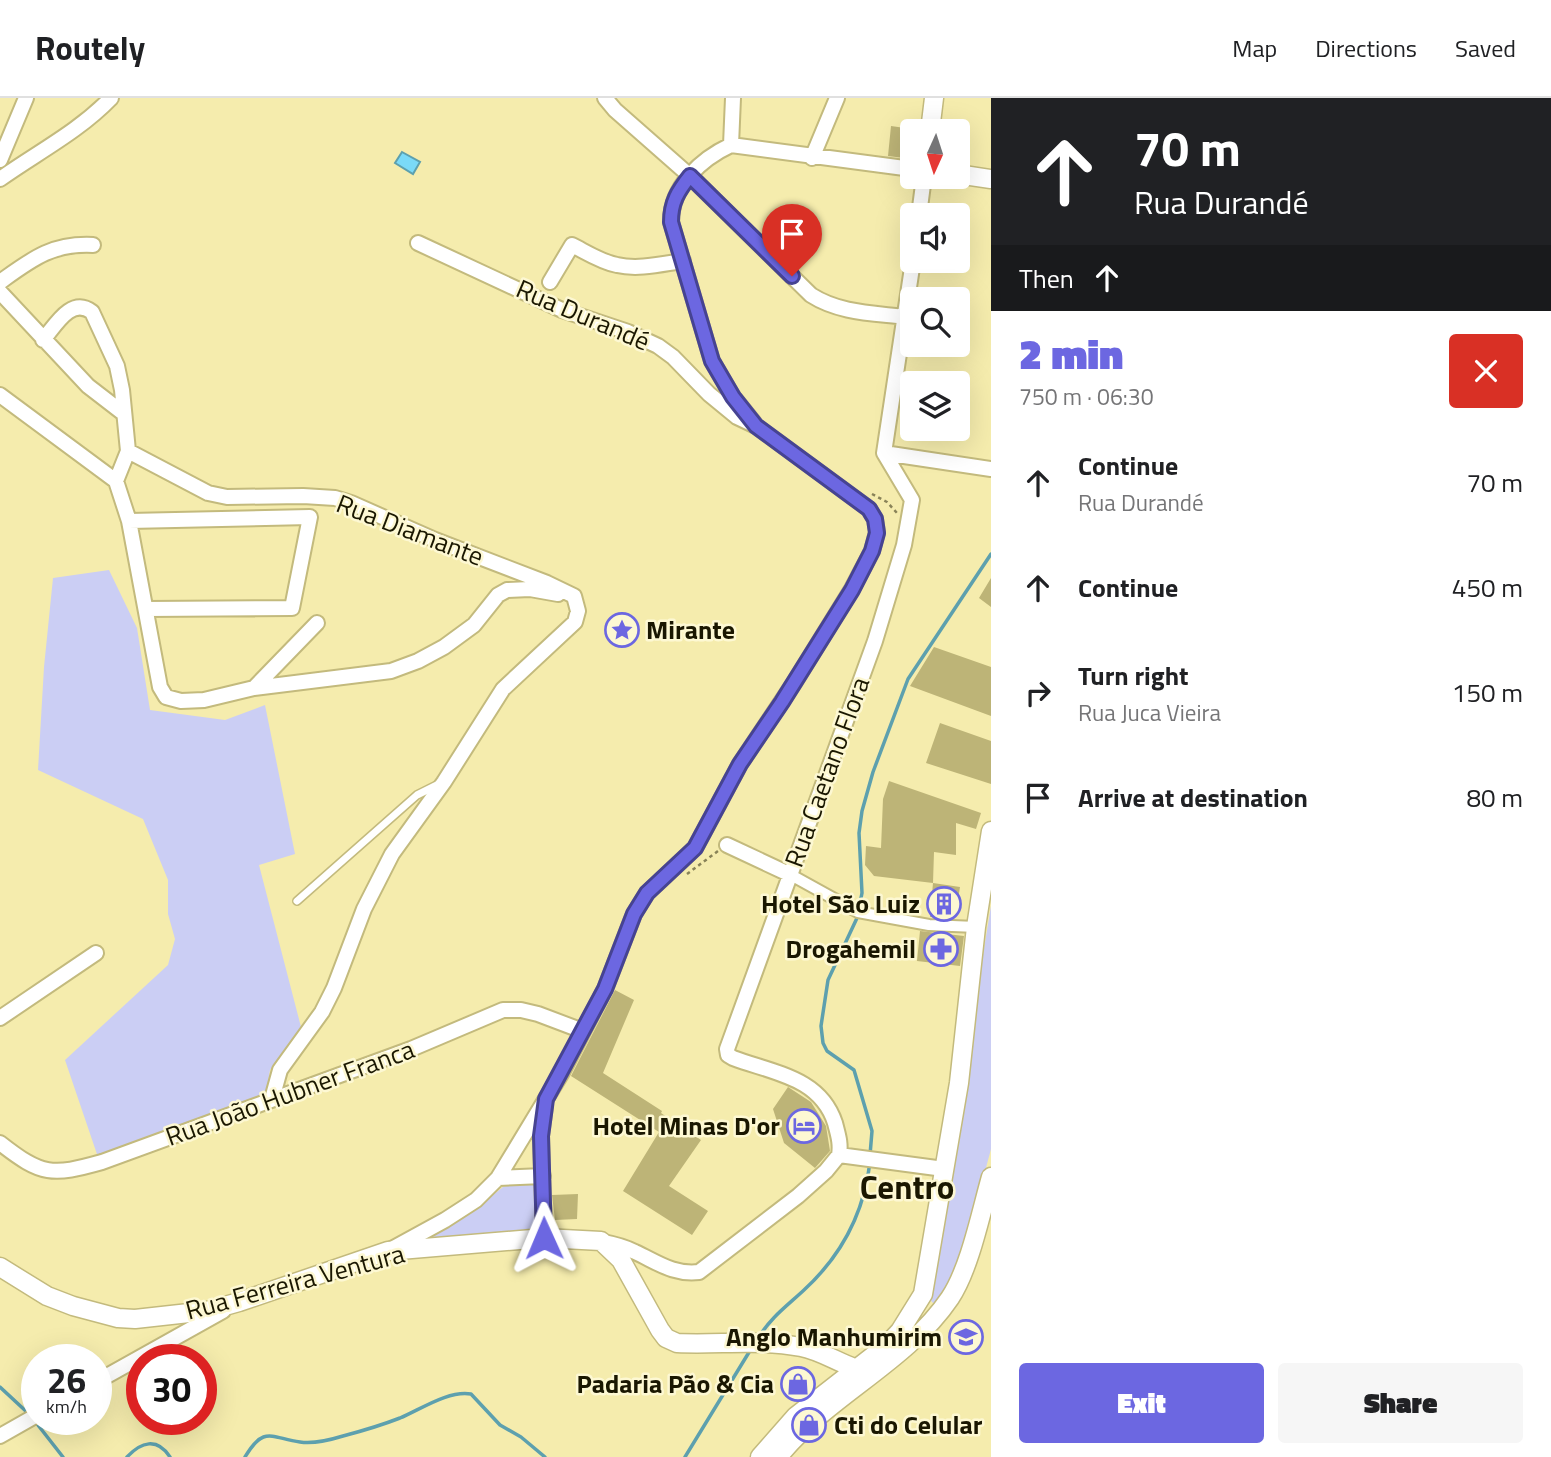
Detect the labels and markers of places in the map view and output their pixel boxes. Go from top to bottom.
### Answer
pin [762,204,822,276]
place label: Mirante [646,610,735,649]
place icon: Mirante [603,611,641,649]
place label: Hotel São Luiz [761,884,920,923]
building icon: Hotel São Luiz [925,885,963,923]
place label: Drogahemil [786,929,916,968]
pharmacy icon: Drogahemil [922,930,960,968]
place label: Hotel Minas D'or [593,1106,780,1145]
hotel icon: Hotel Minas D'or [785,1107,823,1145]
place label: Anglo Manhumirim [726,1317,942,1356]
school or university icon: Anglo Manhumirim [947,1318,985,1356]
place label: Padaria Pão & Cia [577,1364,774,1403]
shop icon: Padaria Pão & Cia [779,1365,817,1403]
place label: Cti do Celular [834,1405,983,1444]
shop icon: Cti do Celular [790,1406,828,1444]

